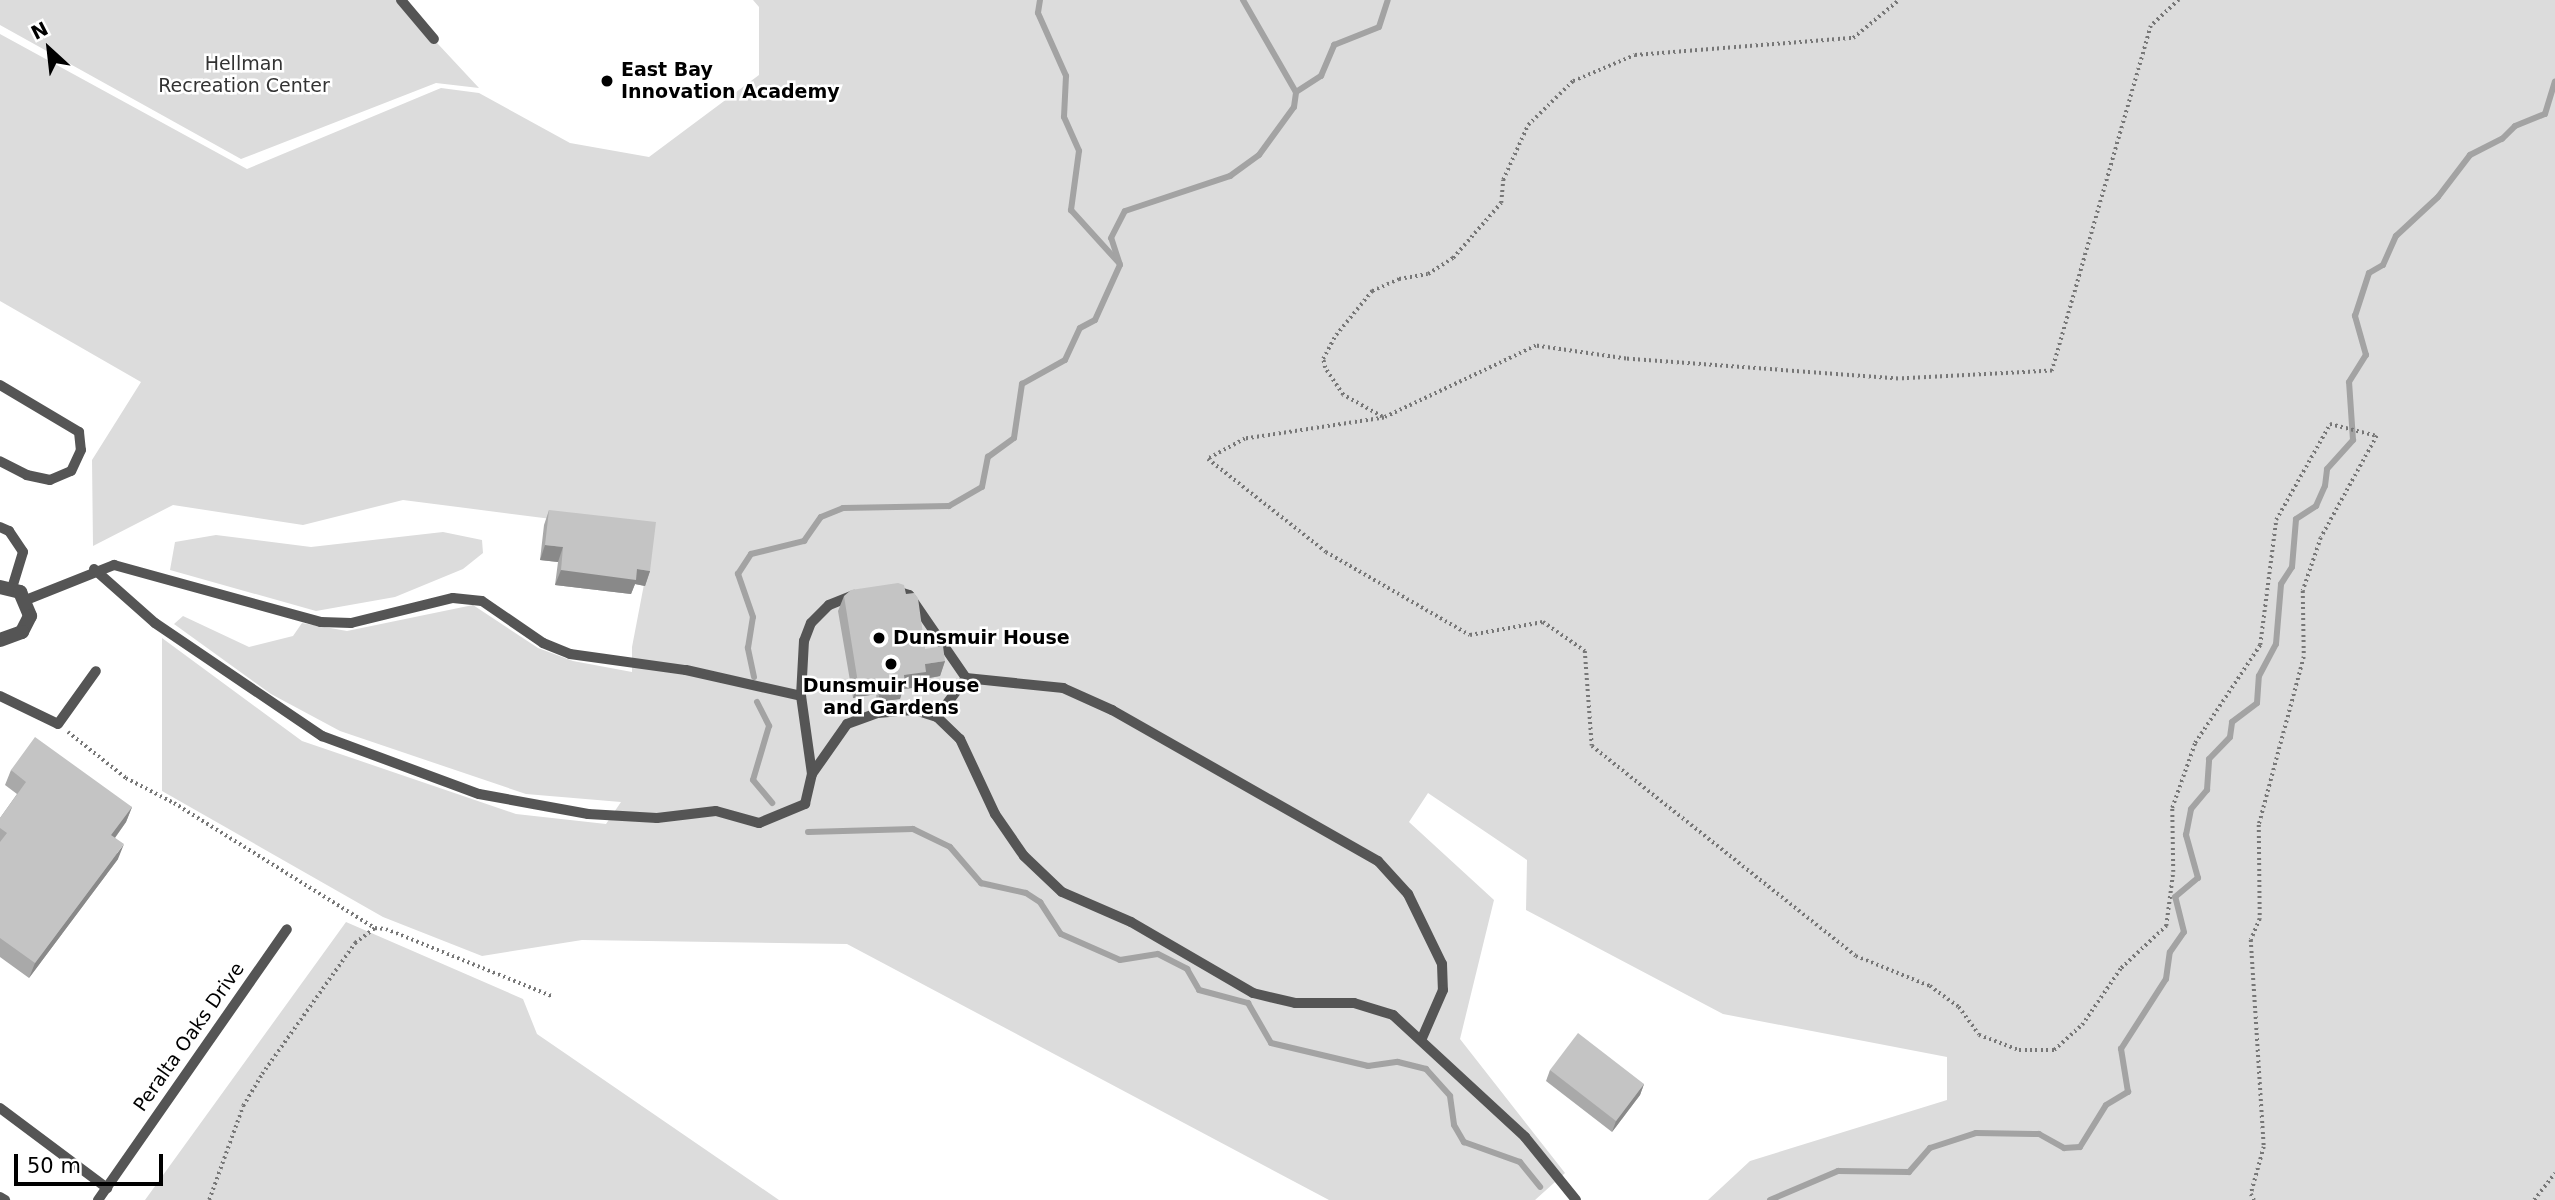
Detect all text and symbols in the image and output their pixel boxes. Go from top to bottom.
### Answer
north arrow [14,14,84,84]
text: N [27,17,52,44]
park label: Hellman Recreation Center [158,53,330,97]
place label: East Bay Innovation Academy [621,59,840,103]
marker: East Bay Innovation Academy [599,73,615,89]
place label: Dunsmuir House [893,627,1070,649]
marker: Dunsmuir House [871,630,887,646]
marker: Dunsmuir House and Gardens [883,656,899,672]
place label: Dunsmuir House and Gardens [803,675,979,719]
street label: Peralta Oaks Drive [129,958,249,1116]
scale bar [18,1140,166,1184]
text: 50 m [27,1154,81,1178]

